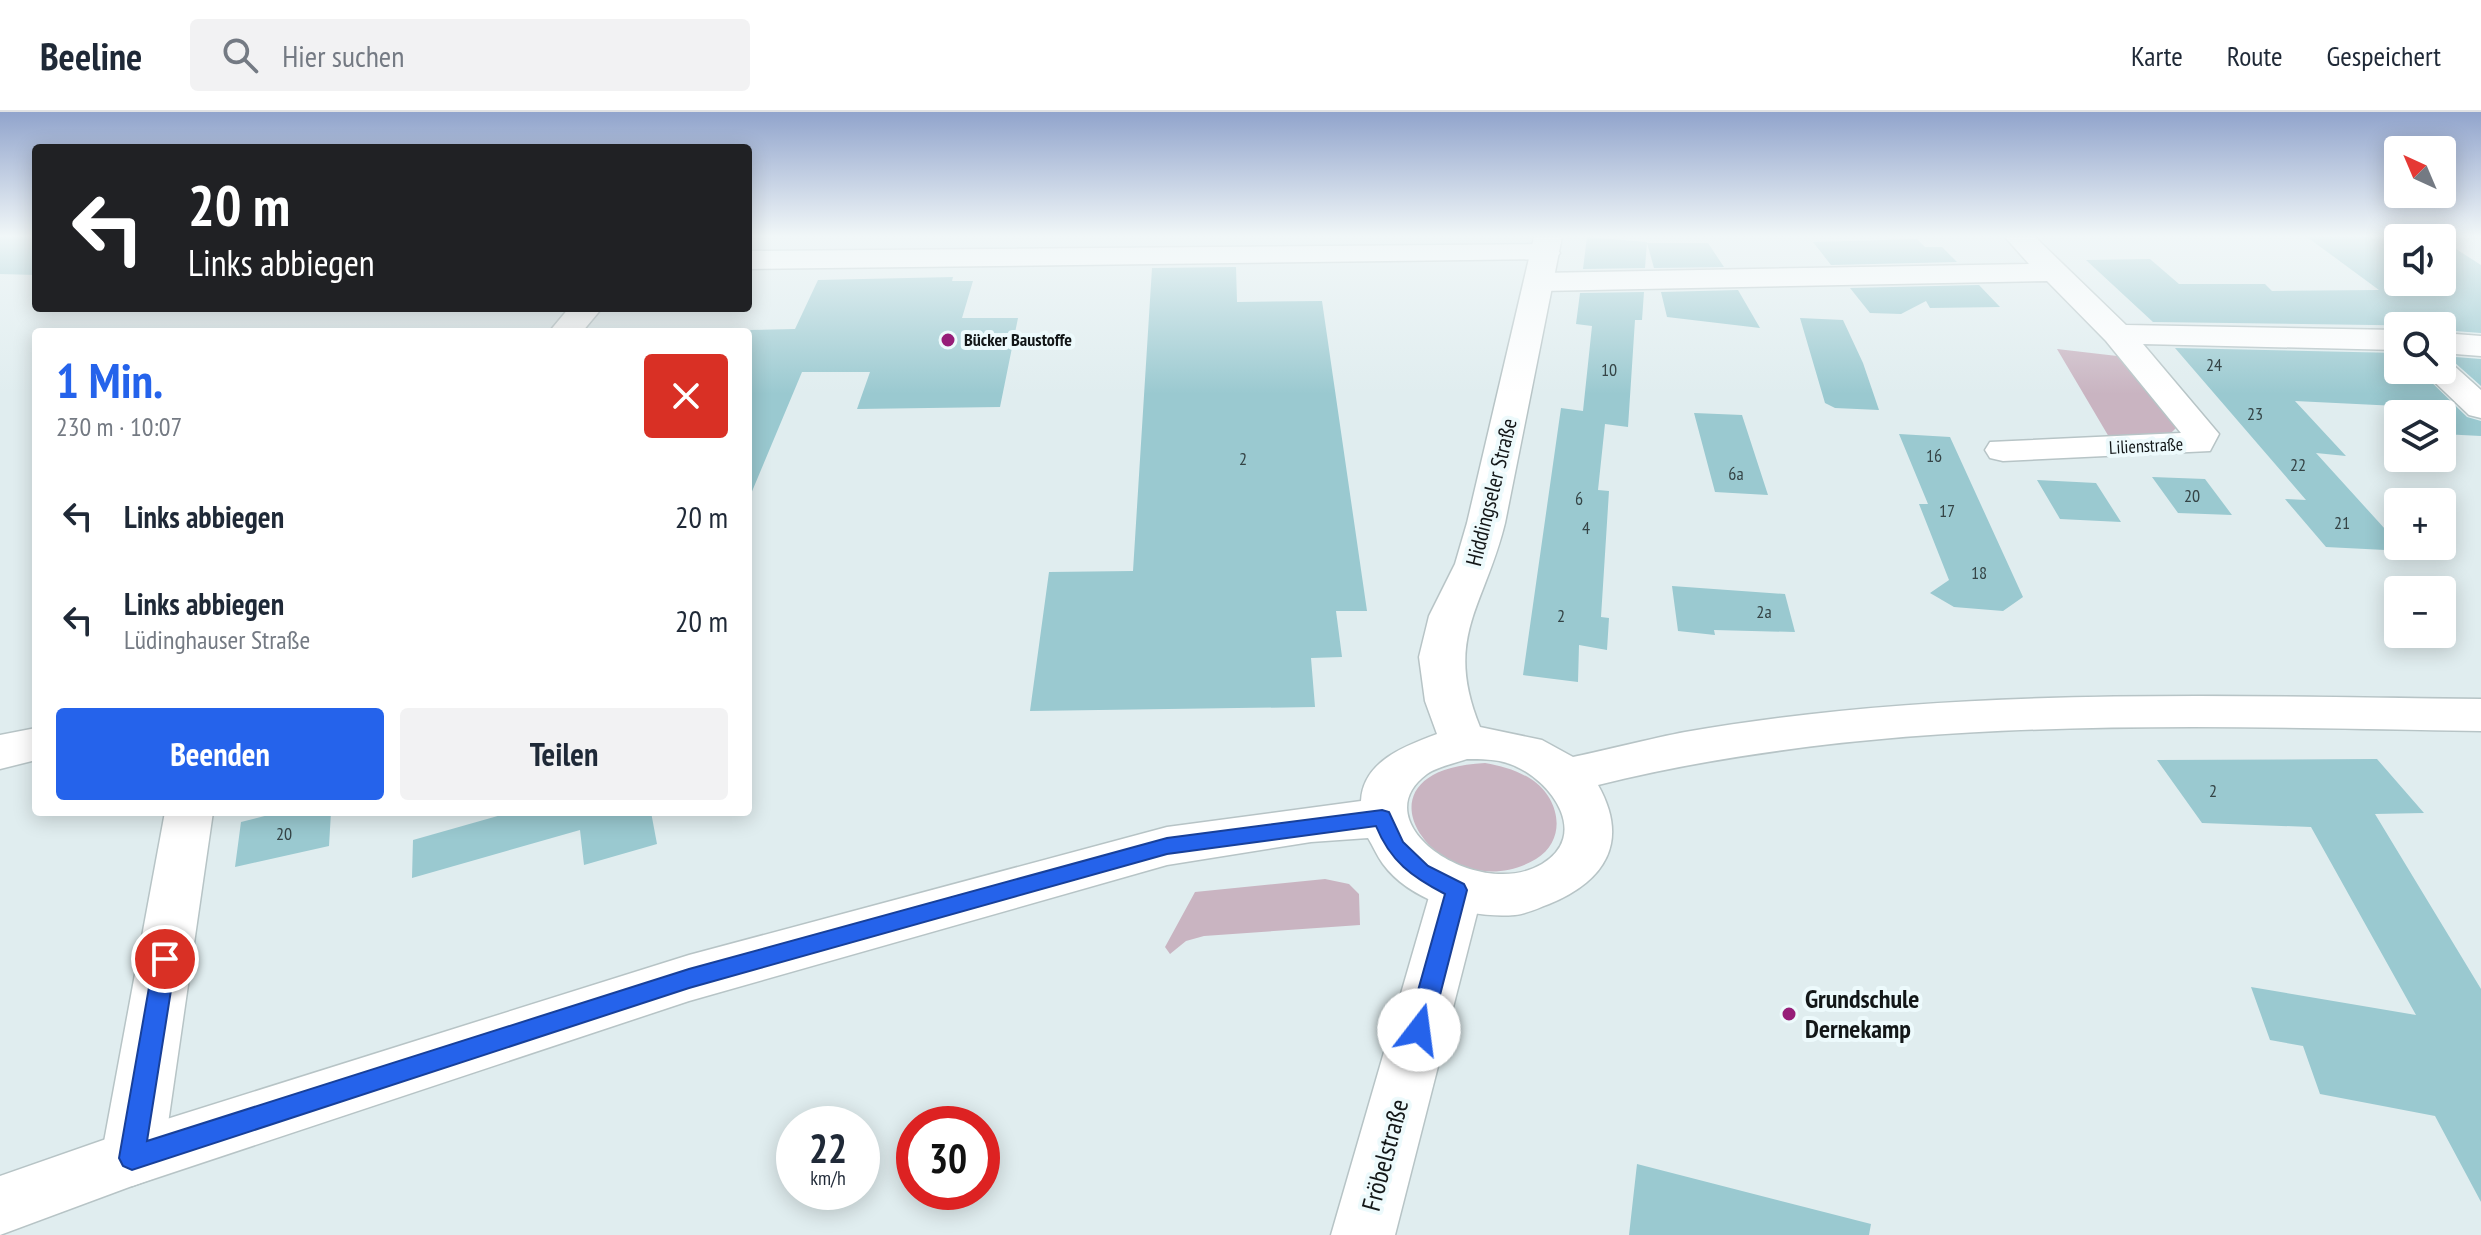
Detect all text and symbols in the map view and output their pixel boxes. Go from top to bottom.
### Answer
search box [190,19,750,91]
text: Beeline [40,31,142,80]
icon: search [218,33,262,77]
text: Hier suchen [282,36,404,75]
text: Karte [2131,37,2183,74]
text: Route [2227,37,2282,74]
text: Gespeichert [2326,37,2441,74]
north arrow [2384,136,2456,208]
map controls [2384,136,2456,648]
text: 20 m [188,169,290,241]
icon: left [56,176,160,280]
button: sound [2384,224,2456,296]
text: Links abbiegen [188,239,375,286]
button: search [2384,312,2456,384]
place label: Bücker Baustoffe [964,328,1072,351]
marker: Bücker Baustoffe [939,331,957,349]
text: 1 Min. [56,349,163,411]
house number: 24 [2206,353,2222,376]
button: close [644,354,728,438]
house number: 10 [1601,358,1617,381]
button: layers [2384,400,2456,472]
house number: 23 [2247,402,2263,425]
text: 230 m · 10:07 [56,410,182,443]
street label: Hiddingseler Straße [1459,415,1523,569]
street label: Lilienstraße [2108,432,2184,459]
house number: 16 [1926,444,1942,467]
house number: 2 [1239,447,1247,470]
house number: 22 [2290,453,2306,476]
house number: 6a [1728,462,1744,485]
house number: 20 [2184,484,2200,507]
house number: 6 [1575,487,1583,510]
button: + [2384,488,2456,560]
icon: left [56,494,100,538]
text: Links abbiegen [124,497,284,536]
text: 20 m [675,497,728,536]
house number: 17 [1939,499,1955,522]
house number: 21 [2334,511,2350,534]
house number: 4 [1582,516,1590,539]
house number: 18 [1971,561,1987,584]
button: − [2384,576,2456,648]
text: Links abbiegen [124,584,284,623]
icon: left [56,598,100,642]
house number: 2a [1756,600,1772,623]
text: 20 m [675,601,728,640]
house number: 2 [1557,604,1565,627]
text: Lüdinghauser Straße [124,623,310,656]
button: Beenden [56,708,384,800]
button: Teilen [400,708,728,800]
house number: 2 [2209,779,2217,802]
house number: 20 [276,822,292,845]
pin [131,925,199,993]
icon: arrive [143,937,187,981]
place label: Grundschule Dernekamp [1805,982,1919,1045]
position arrow [1377,988,1461,1072]
marker: Grundschule Dernekamp [1780,1005,1798,1023]
street label: Fröbelstraße [1354,1096,1415,1214]
speed limit sign: 30 [896,1106,1000,1210]
text: 22 [809,1122,847,1174]
text: km/h [810,1165,846,1191]

